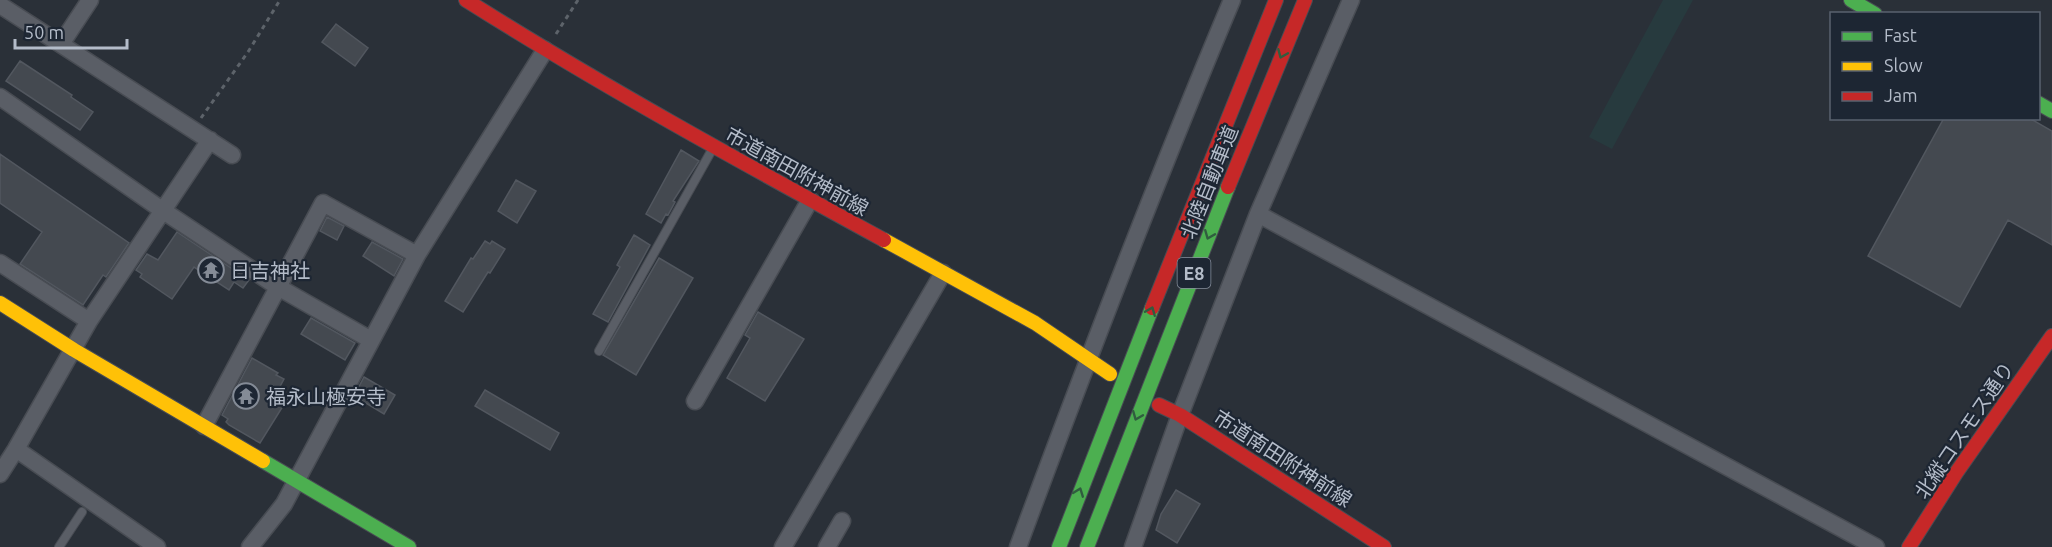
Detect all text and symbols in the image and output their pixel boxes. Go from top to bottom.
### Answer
scale bar [15,12,128,50]
legend [1830,12,2040,120]
text: 50 m [24,22,64,42]
text: Fast [1884,25,1917,45]
one-way arrow [1277,48,1289,59]
text: Slow [1884,55,1923,75]
text: Jam [1884,85,1918,105]
street label: 市道南田附神前線 [721,122,873,220]
street label: 北陸自動車道 [1176,122,1242,242]
one-way arrow [1204,228,1216,239]
temple icon: 日吉神社 [196,255,226,285]
road number: E8 [1178,258,1210,288]
place label: 日吉神社 [230,259,310,282]
one-way arrow [1143,306,1156,317]
street label: 北縦コスモス通り [1910,357,2018,503]
temple icon: 福永山極安寺 [231,381,261,411]
place label: 福永山極安寺 [266,385,386,408]
street label: 市道南田附神前線 [1210,405,1356,511]
one-way arrow [1132,410,1144,421]
one-way arrow [1072,488,1085,498]

